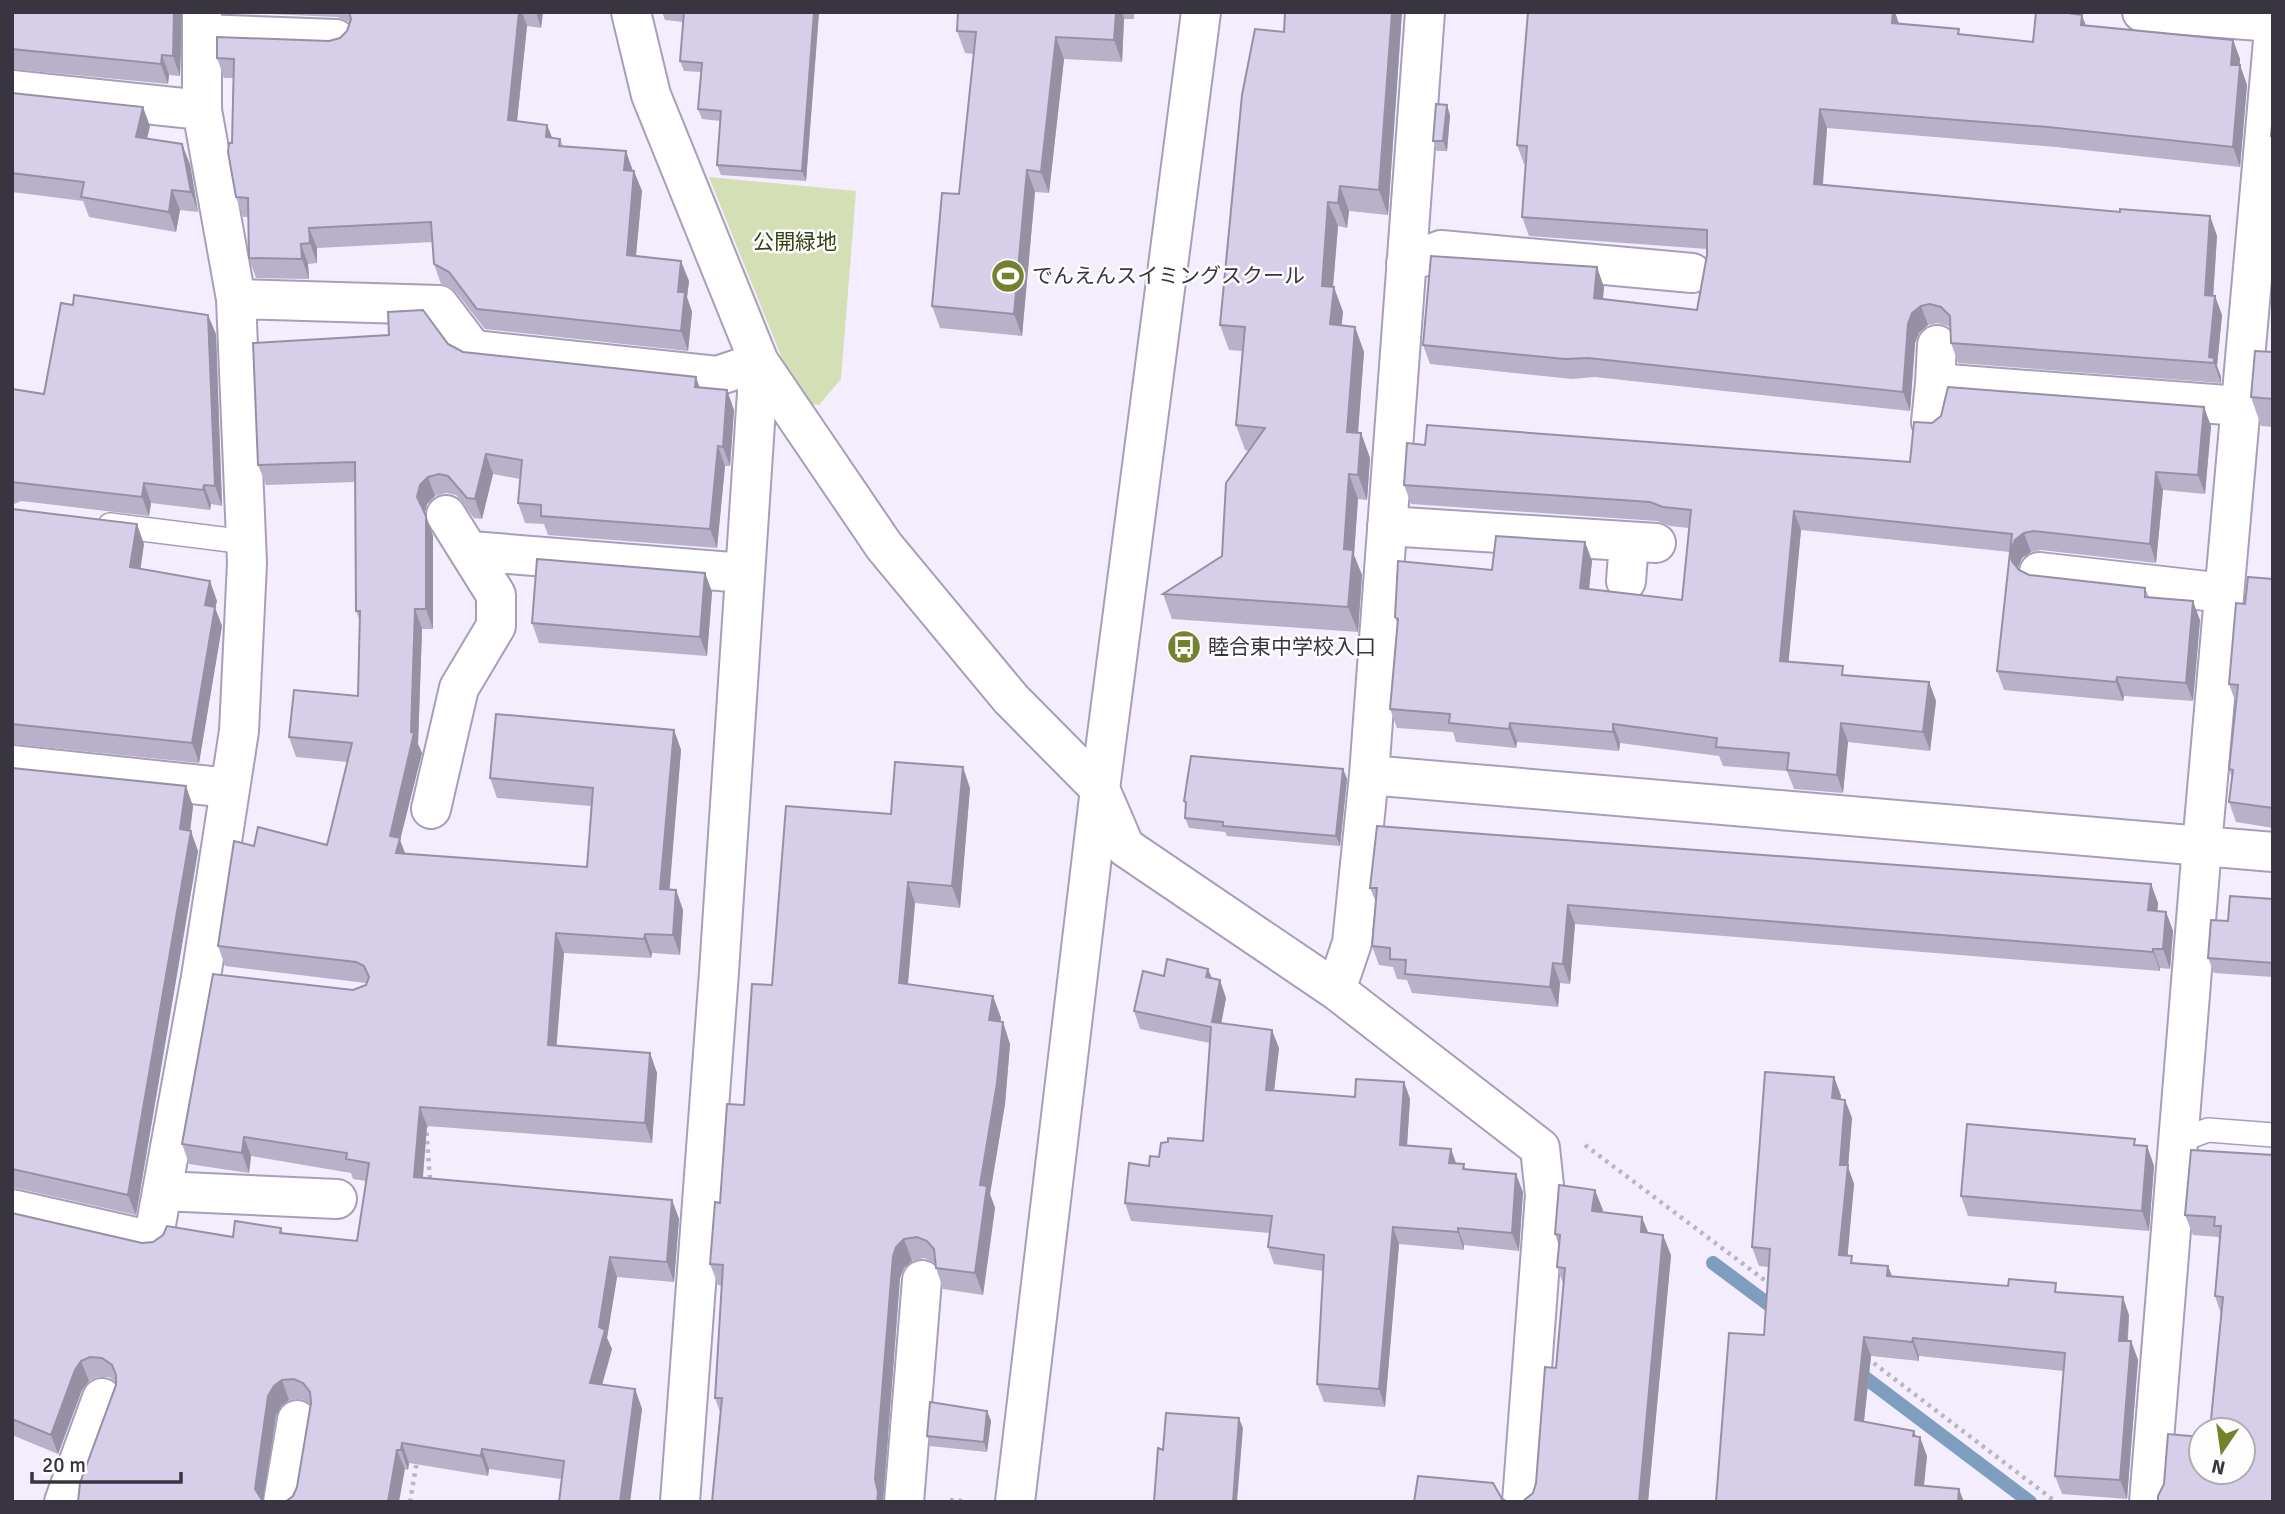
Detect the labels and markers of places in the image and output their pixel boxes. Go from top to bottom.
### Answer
sports icon: でんえんスイミングスクール [989,257,1027,295]
place label: でんえんスイミングスクール [1032,263,1305,289]
bus stop icon: 睦合東中学校入口 [1165,628,1203,666]
place label: 睦合東中学校入口 [1208,634,1376,660]

